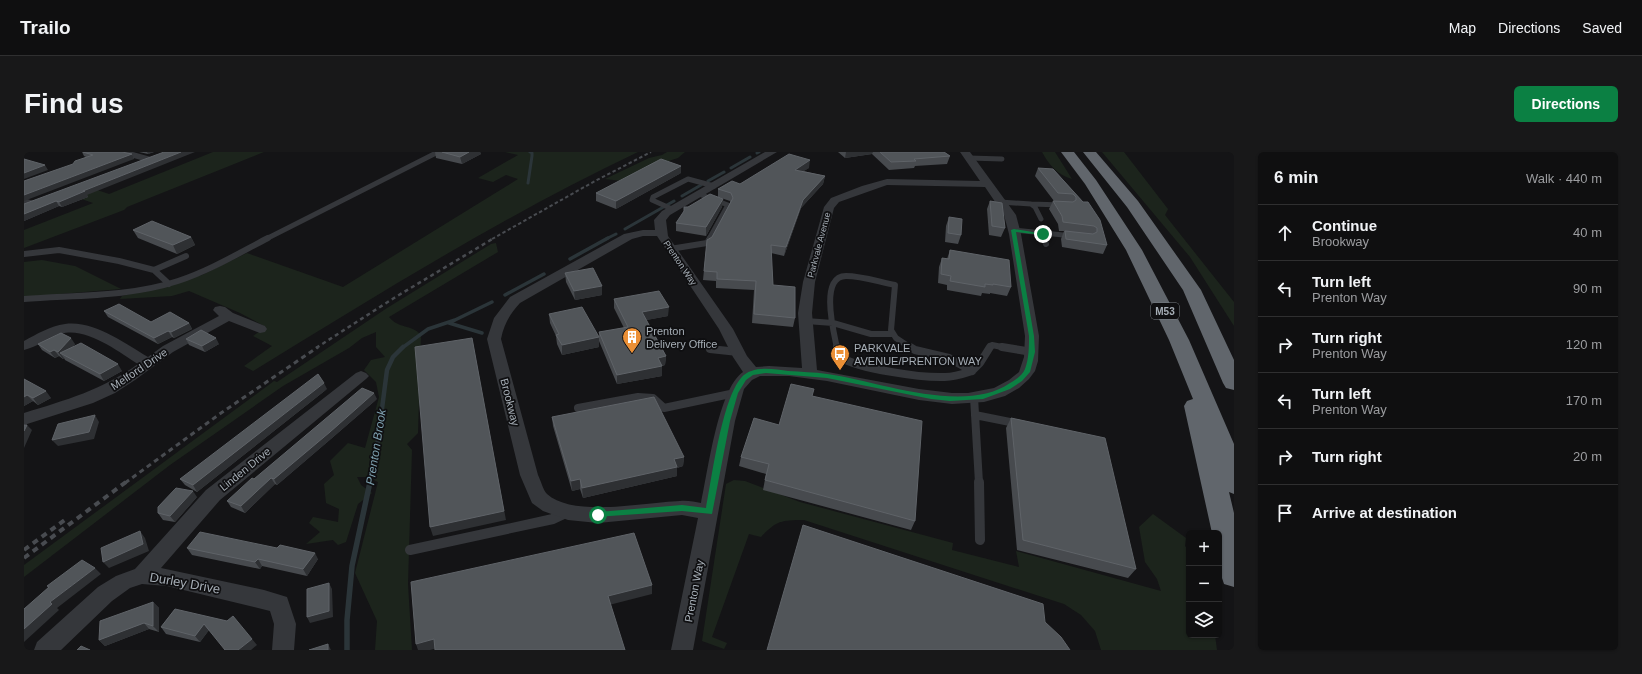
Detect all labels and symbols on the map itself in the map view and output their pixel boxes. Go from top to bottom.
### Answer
street label: Parkvale Avenue [805,211,833,279]
route end [1034,225,1052,243]
street label: Prenton Way [661,239,699,288]
road number: M53 [1151,303,1179,319]
place label: Prenton Delivery Office [646,325,717,350]
building icon: Prenton Delivery Office [621,326,643,354]
place label: PARKVALE AVENUE/PRENTON WAY [854,342,983,367]
bus stop icon: PARKVALE AVENUE/PRENTON WAY [829,343,851,371]
street label: Melford Drive [109,346,169,392]
street label: Brookway [498,377,522,427]
water label: Prenton Brook [363,407,389,486]
street label: Linden Drive [217,445,273,493]
route start [589,506,607,524]
street label: Prenton Way [682,558,706,623]
street label: Durley Drive [148,569,222,597]

